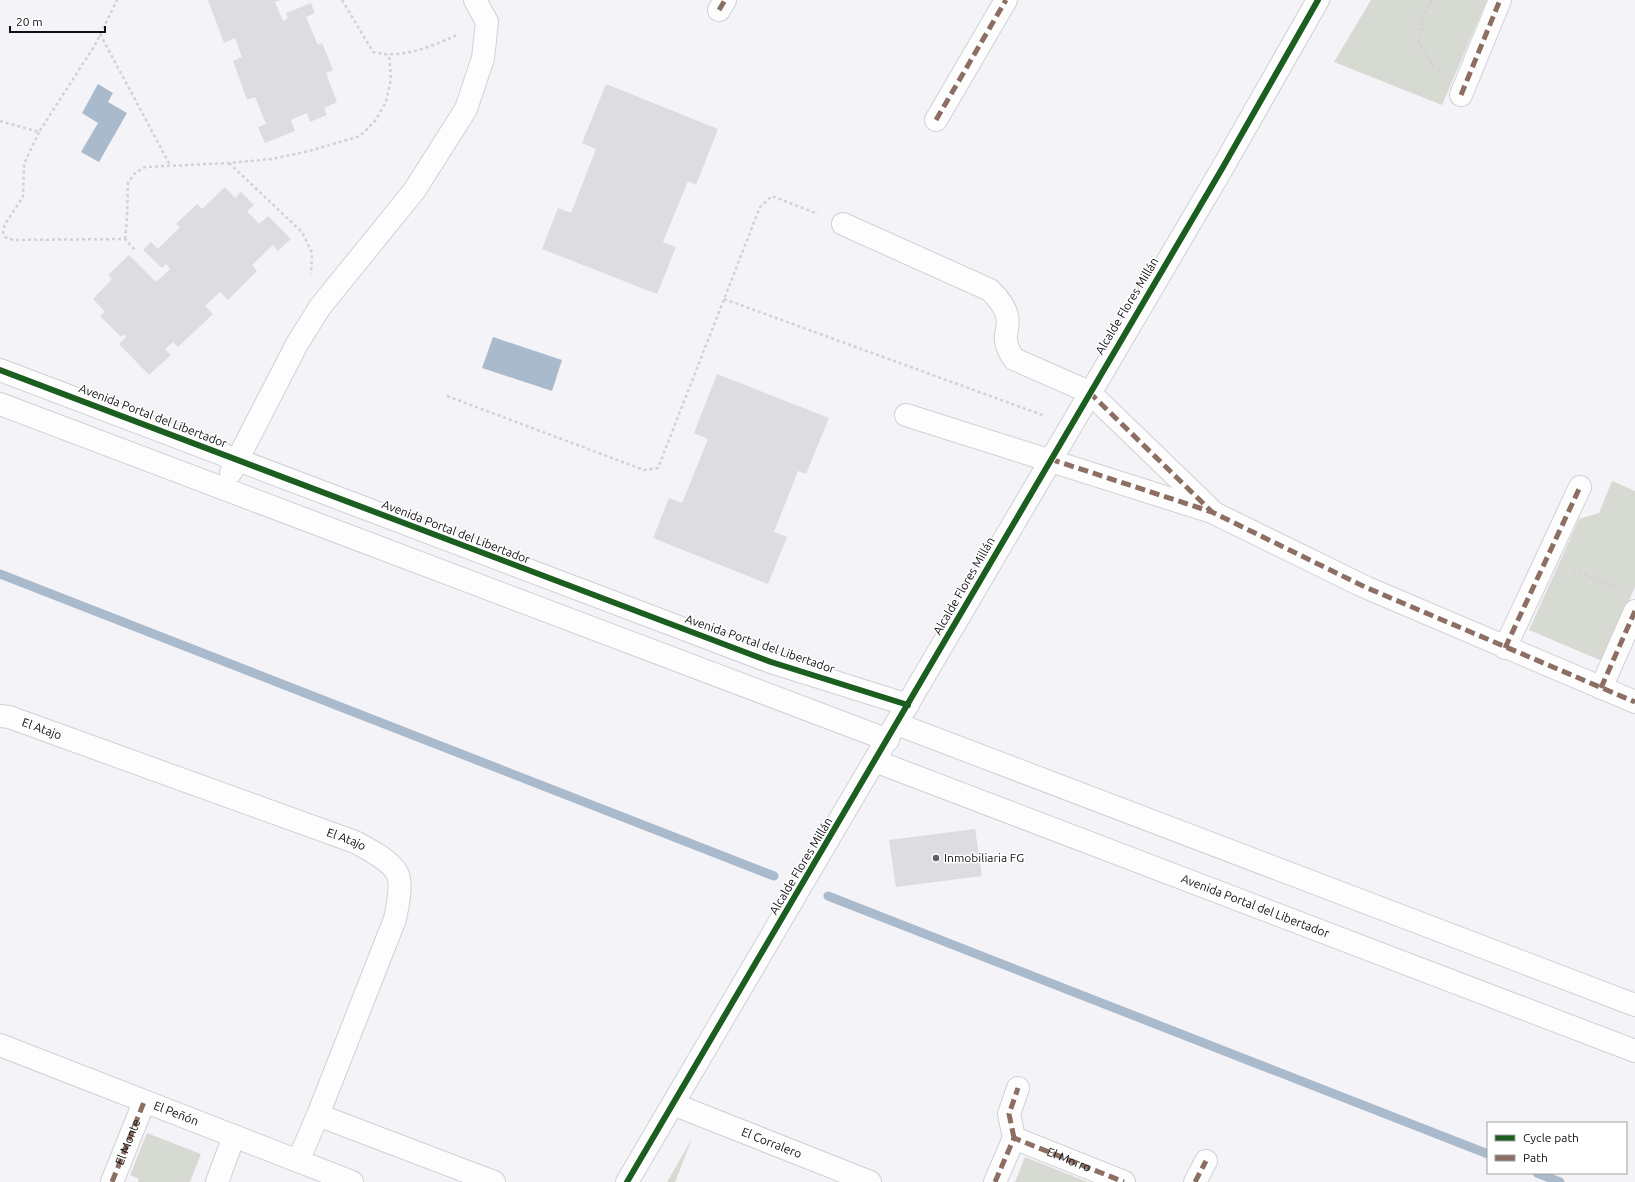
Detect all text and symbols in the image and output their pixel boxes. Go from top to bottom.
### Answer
scale bar [10,8,105,34]
text: 20 m [16,15,43,28]
street label: Alcalde Flores Millán [1093,255,1161,356]
street label: Avenida Portal del Libertador [77,381,229,450]
street label: Avenida Portal del Libertador [380,497,532,566]
street label: Alcalde Flores Millán [930,535,997,637]
street label: Avenida Portal del Libertador [684,612,837,675]
street label: El Atajo [20,715,64,742]
street label: Alcalde Flores Millán [767,815,835,916]
street label: El Atajo [325,825,368,853]
place label: Inmobiliaria FG [944,851,1024,864]
marker: Inmobiliaria FG [931,853,941,863]
street label: Avenida Portal del Libertador [1179,871,1332,940]
street label: El Peñón [152,1099,201,1128]
street label: El Monte [113,1117,143,1167]
legend [1487,1122,1627,1174]
street label: El Corralero [740,1125,804,1160]
text: Cycle path [1523,1131,1579,1144]
street label: El Morro [1045,1145,1093,1174]
text: Path [1523,1151,1548,1164]

